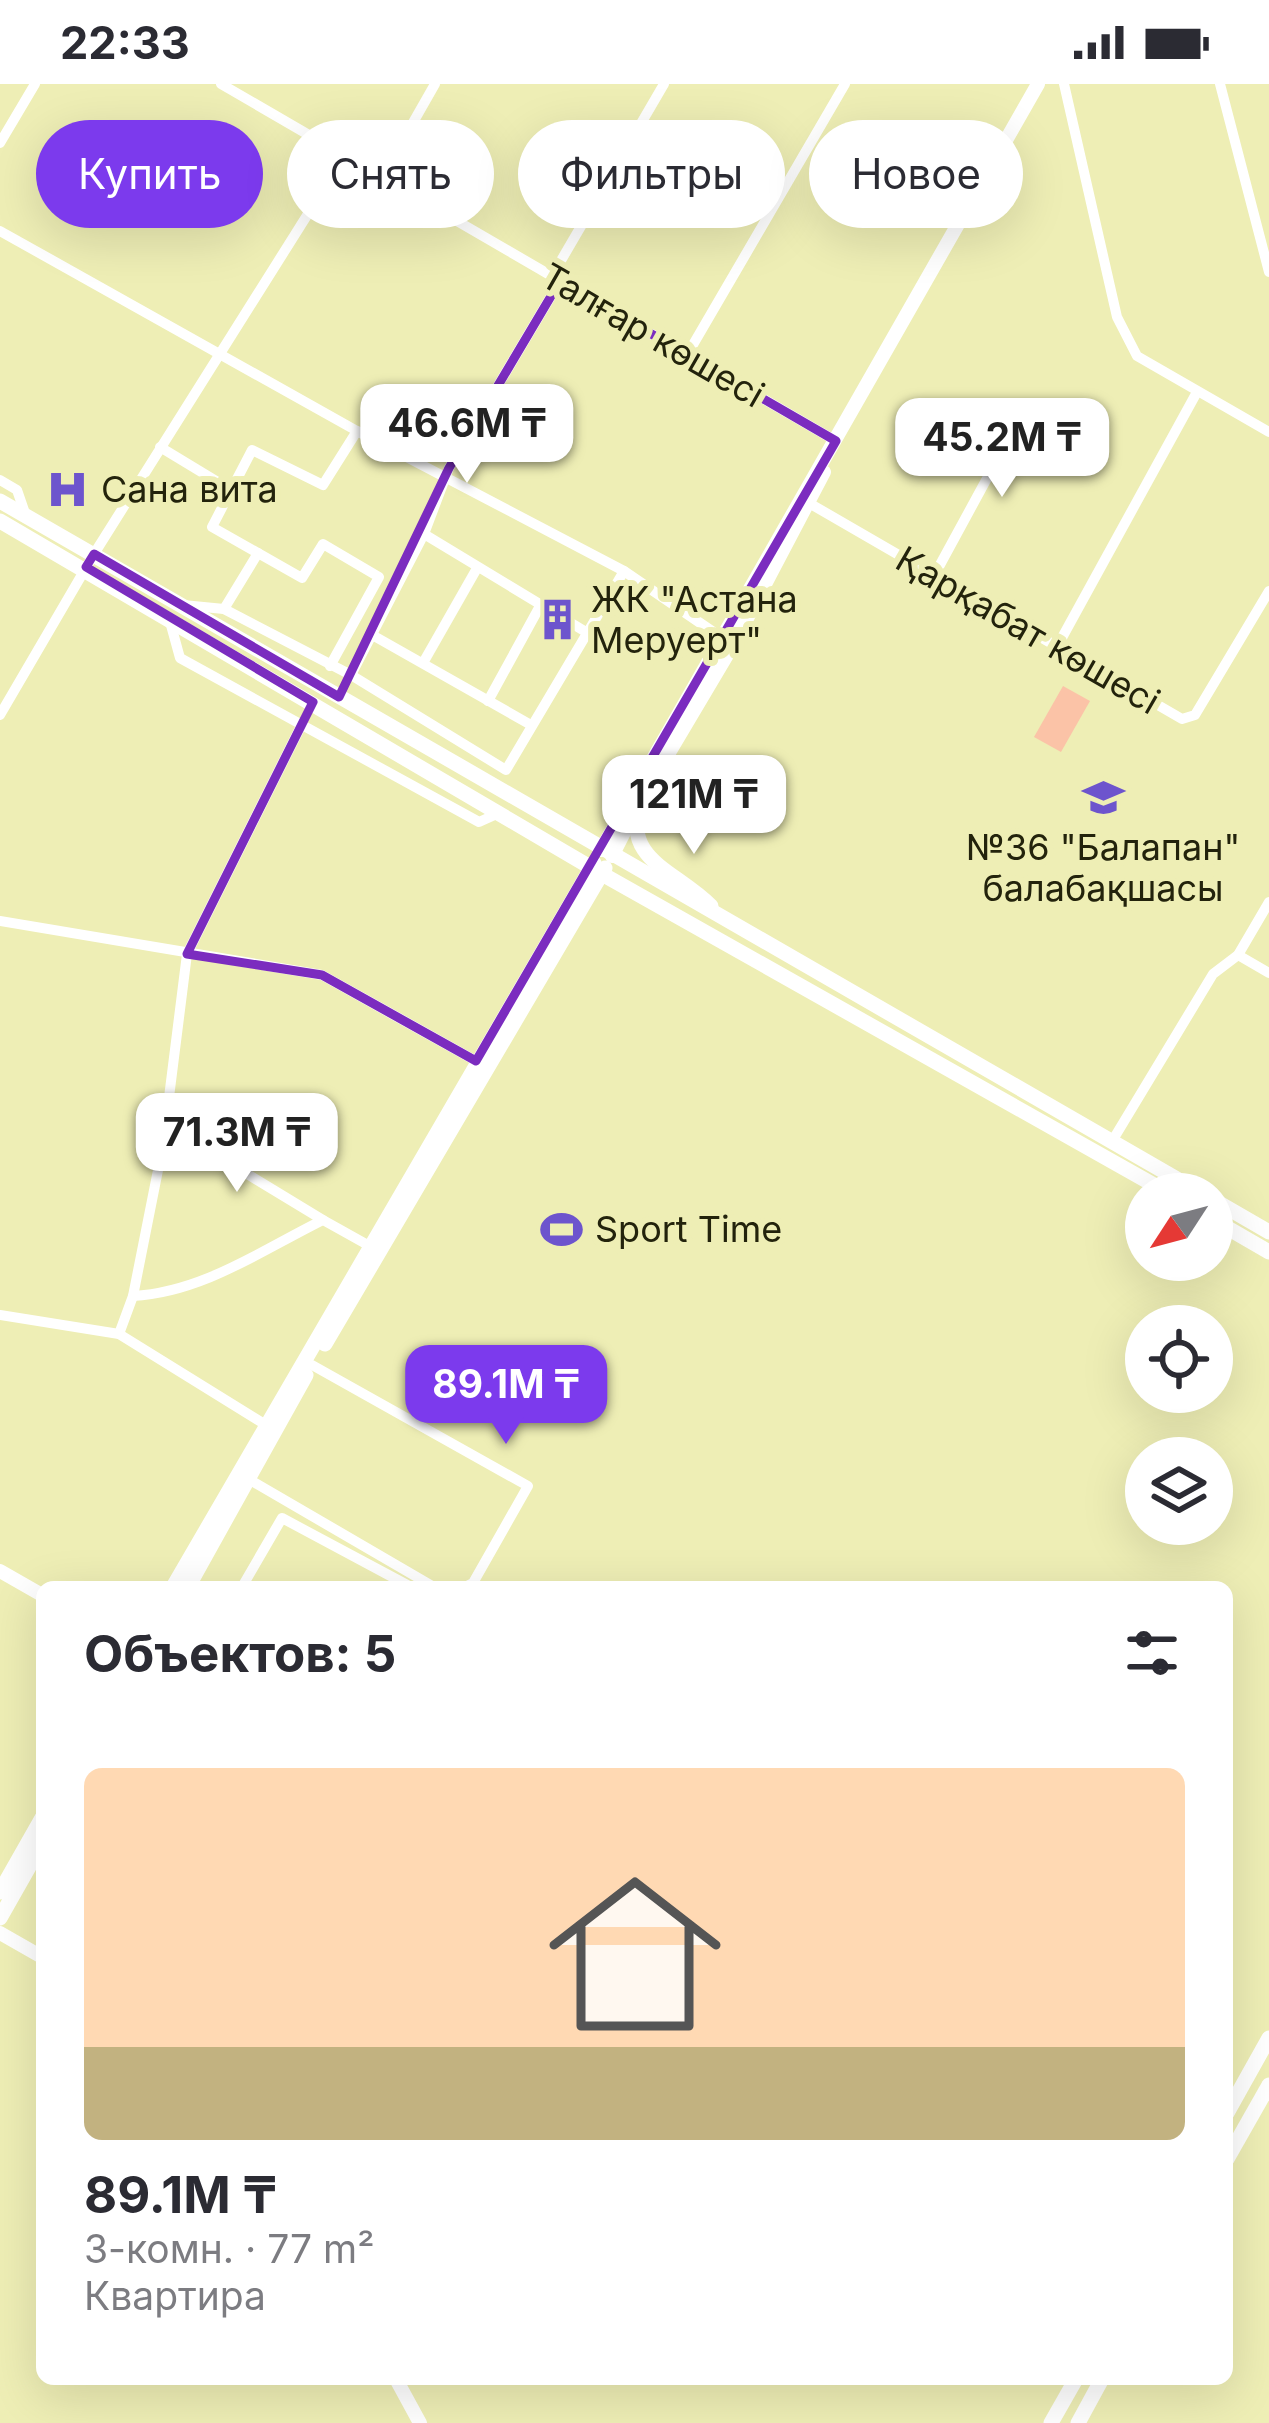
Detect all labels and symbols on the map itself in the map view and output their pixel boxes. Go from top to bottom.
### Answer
street label: Талғар көшесі [534,254,772,416]
pin: 46.6M ₸ [356,384,578,486]
pin: 45.2M ₸ [891,398,1113,500]
hospital icon: Сана вита [44,466,90,512]
place label: Сана вита [101,467,278,511]
street label: Қарқабат көшесі [889,537,1167,723]
place label: ЖК "Астана Меруерт" [591,577,798,662]
building icon: ЖК "Астана Меруерт" [534,597,580,643]
pin: 121M ₸ [596,755,792,857]
school or university icon: №36 "Балапан" балабақшасы [1080,774,1126,820]
place label: №36 "Балапан" балабақшасы [966,825,1240,910]
pin: 71.3M ₸ [126,1093,348,1195]
north arrow [1125,1173,1233,1281]
sports icon: Sport Time [538,1206,584,1252]
place label: Sport Time [595,1207,782,1251]
pin: 89.1M ₸ [395,1345,617,1447]

